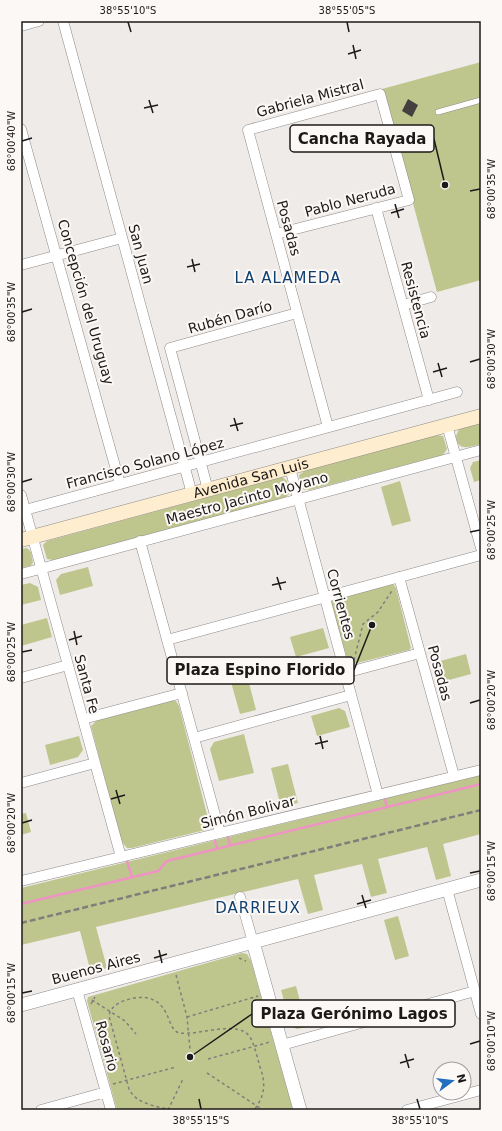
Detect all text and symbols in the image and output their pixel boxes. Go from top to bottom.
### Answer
text: 38°55'10"S [100,5,156,16]
text: 38°55'05"S [319,5,375,16]
street label: Gabriela Mistral [255,76,365,120]
text: 68°00'40"W [6,111,17,171]
callout: Cancha Rayada [290,125,434,152]
text: Cancha Rayada [298,130,426,148]
text: 68°00'35"W [486,159,497,219]
street label: Pablo Neruda [303,180,397,220]
street label: Posadas [274,198,304,258]
street label: Concepción del Uruguay [55,217,117,387]
street label: San Juan [125,222,157,286]
street label: Resistencia [398,260,434,340]
district label: LA ALAMEDA [235,269,341,287]
text: 68°00'35"W [6,282,17,342]
street label: Rubén Darío [186,297,274,337]
text: 68°00'30"W [486,329,497,389]
street label: Francisco Solano López [64,434,226,492]
text: 68°00'30"W [6,452,17,512]
street label: Avenida San Luis [191,455,310,501]
street label: Maestro Jacinto Moyano [164,469,330,527]
text: 68°00'25"W [486,500,497,560]
street label: Corrientes [324,567,358,641]
text: 68°00'25"W [6,622,17,682]
street label: Posadas [425,643,455,703]
street label: Santa Fe [71,653,103,715]
callout: Plaza Espino Florido [167,657,354,684]
text: Plaza Espino Florido [175,661,345,679]
text: 68°00'20"W [486,670,497,730]
street label: Simón Bolivar [199,792,297,831]
text: 68°00'20"W [6,793,17,853]
text: 68°00'15"W [486,841,497,901]
district label: DARRIEUX [215,899,301,917]
street label: Buenos Aires [50,948,142,988]
text: 68°00'15"W [6,963,17,1023]
callout: Plaza Gerónimo Lagos [252,1000,455,1027]
text: Plaza Gerónimo Lagos [260,1005,448,1023]
text: 68°00'10"W [486,1011,497,1071]
street label: Rosario [93,1019,121,1073]
north arrow [432,1061,472,1101]
text: N [454,1072,469,1085]
text: 38°55'15"S [173,1115,229,1126]
text: 38°55'10"S [392,1115,448,1126]

